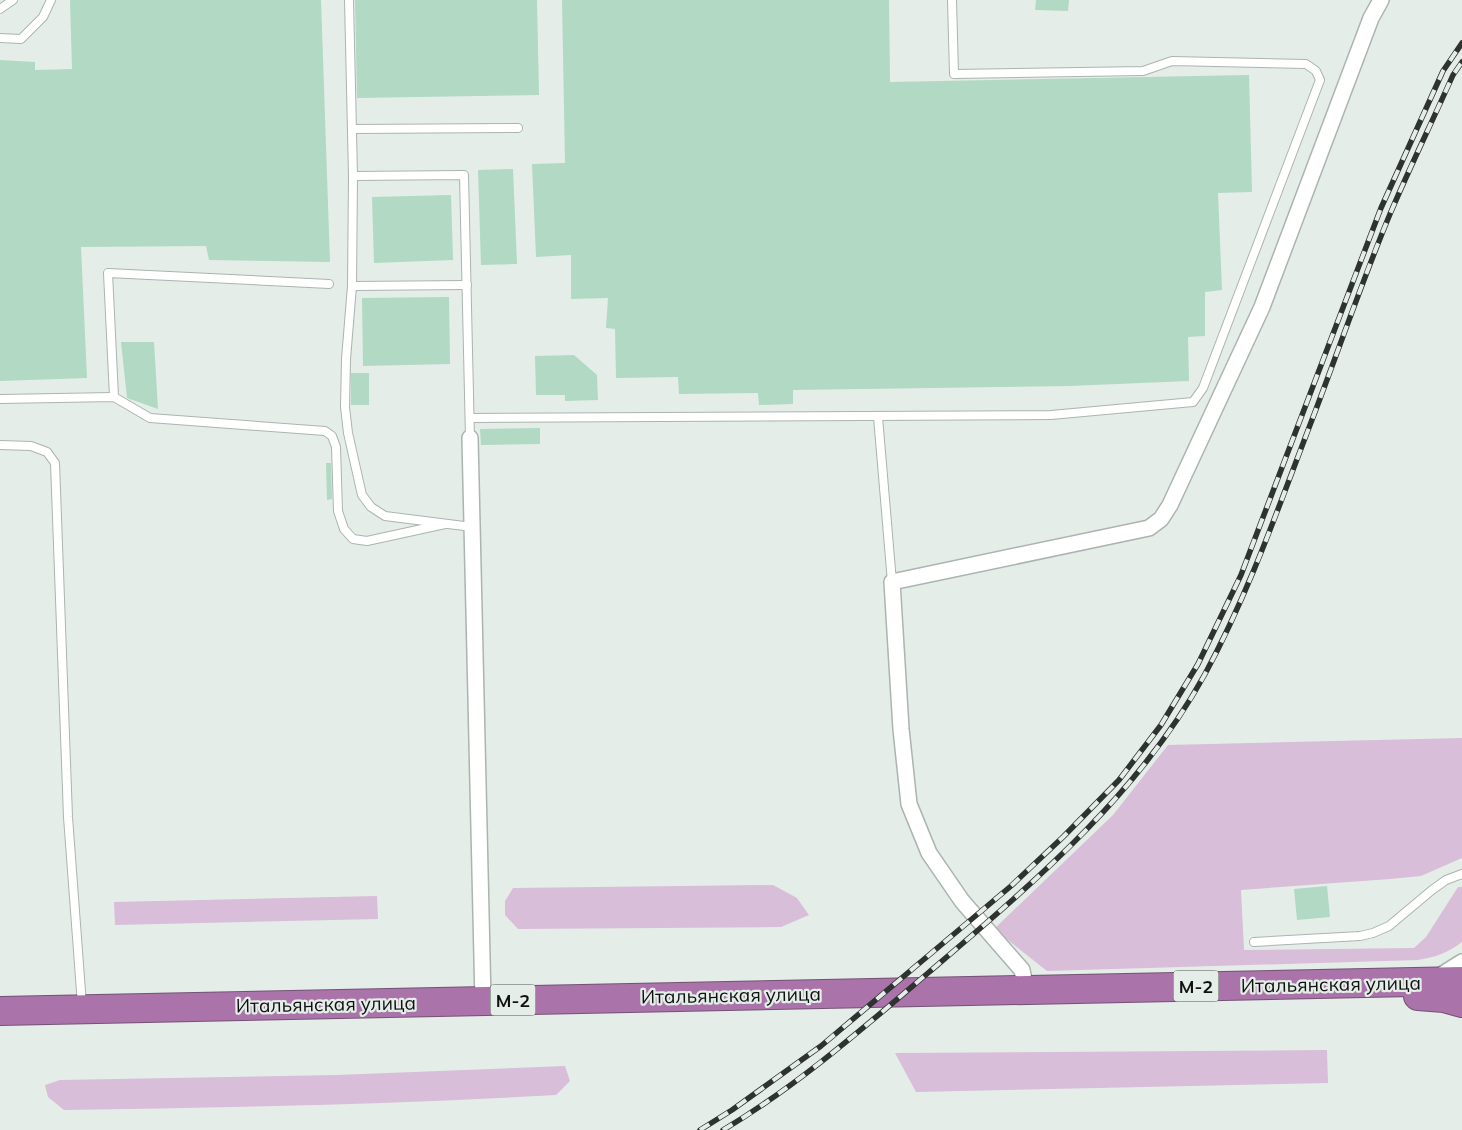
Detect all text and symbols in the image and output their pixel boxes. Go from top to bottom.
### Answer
road number: М-2 [1174,970,1218,1001]
street label: Итальянская улица [1241,970,1421,998]
street label: Итальянская улица [641,981,821,1009]
road number: М-2 [490,984,536,1016]
street label: Итальянская улица [236,990,416,1018]

